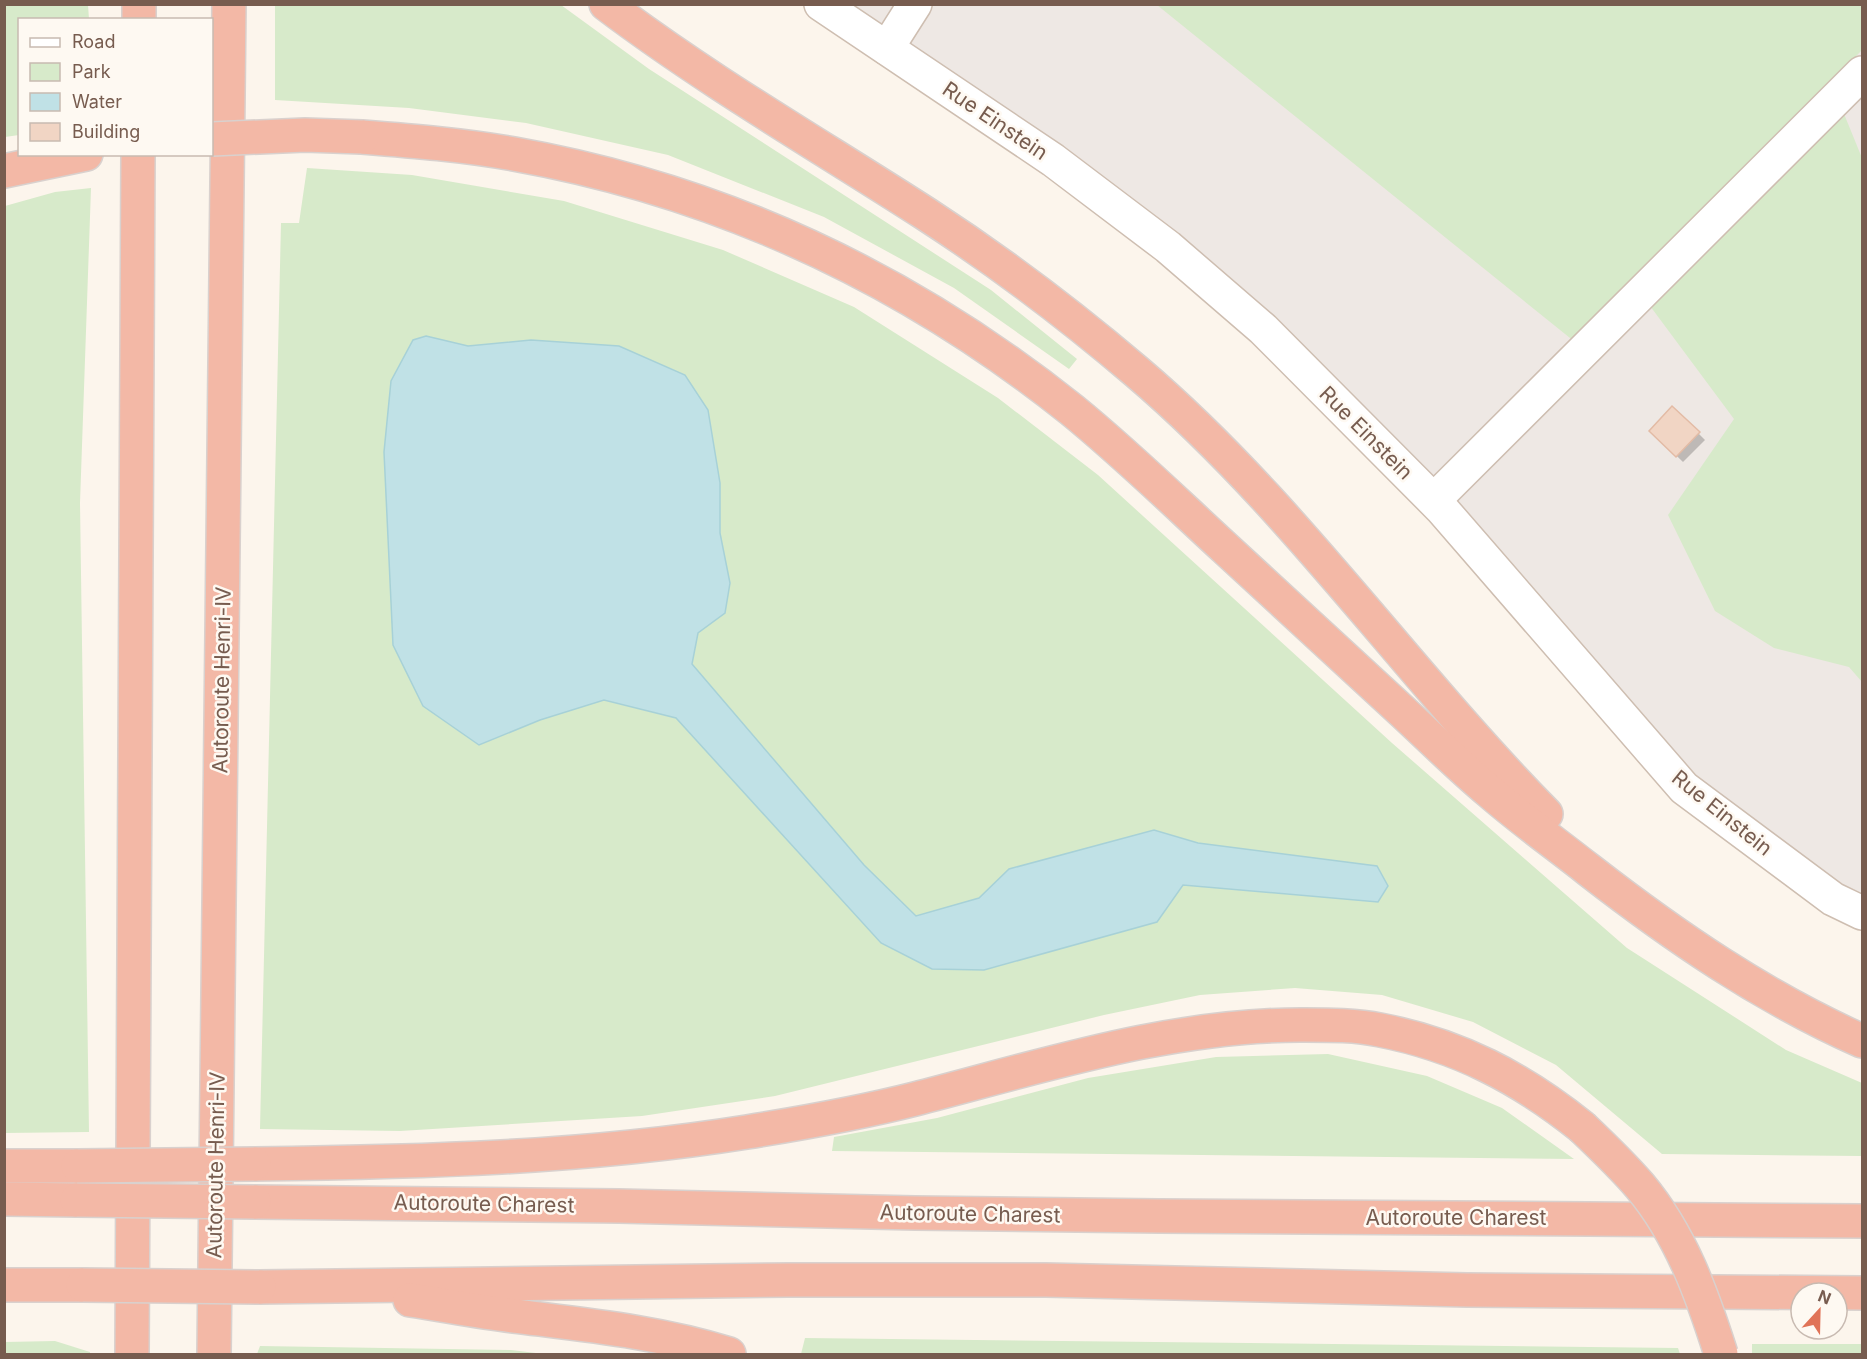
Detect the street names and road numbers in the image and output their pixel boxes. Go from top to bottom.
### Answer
street label: Rue Einstein [938,76,1053,165]
street label: Rue Einstein [1314,381,1418,485]
street label: Autoroute Henri-IV [207,586,236,774]
street label: Rue Einstein [1667,765,1777,861]
street label: Autoroute Henri-IV [201,1071,230,1259]
street label: Autoroute Charest [393,1189,575,1218]
street label: Autoroute Charest [879,1199,1061,1228]
street label: Autoroute Charest [1366,1205,1547,1230]

